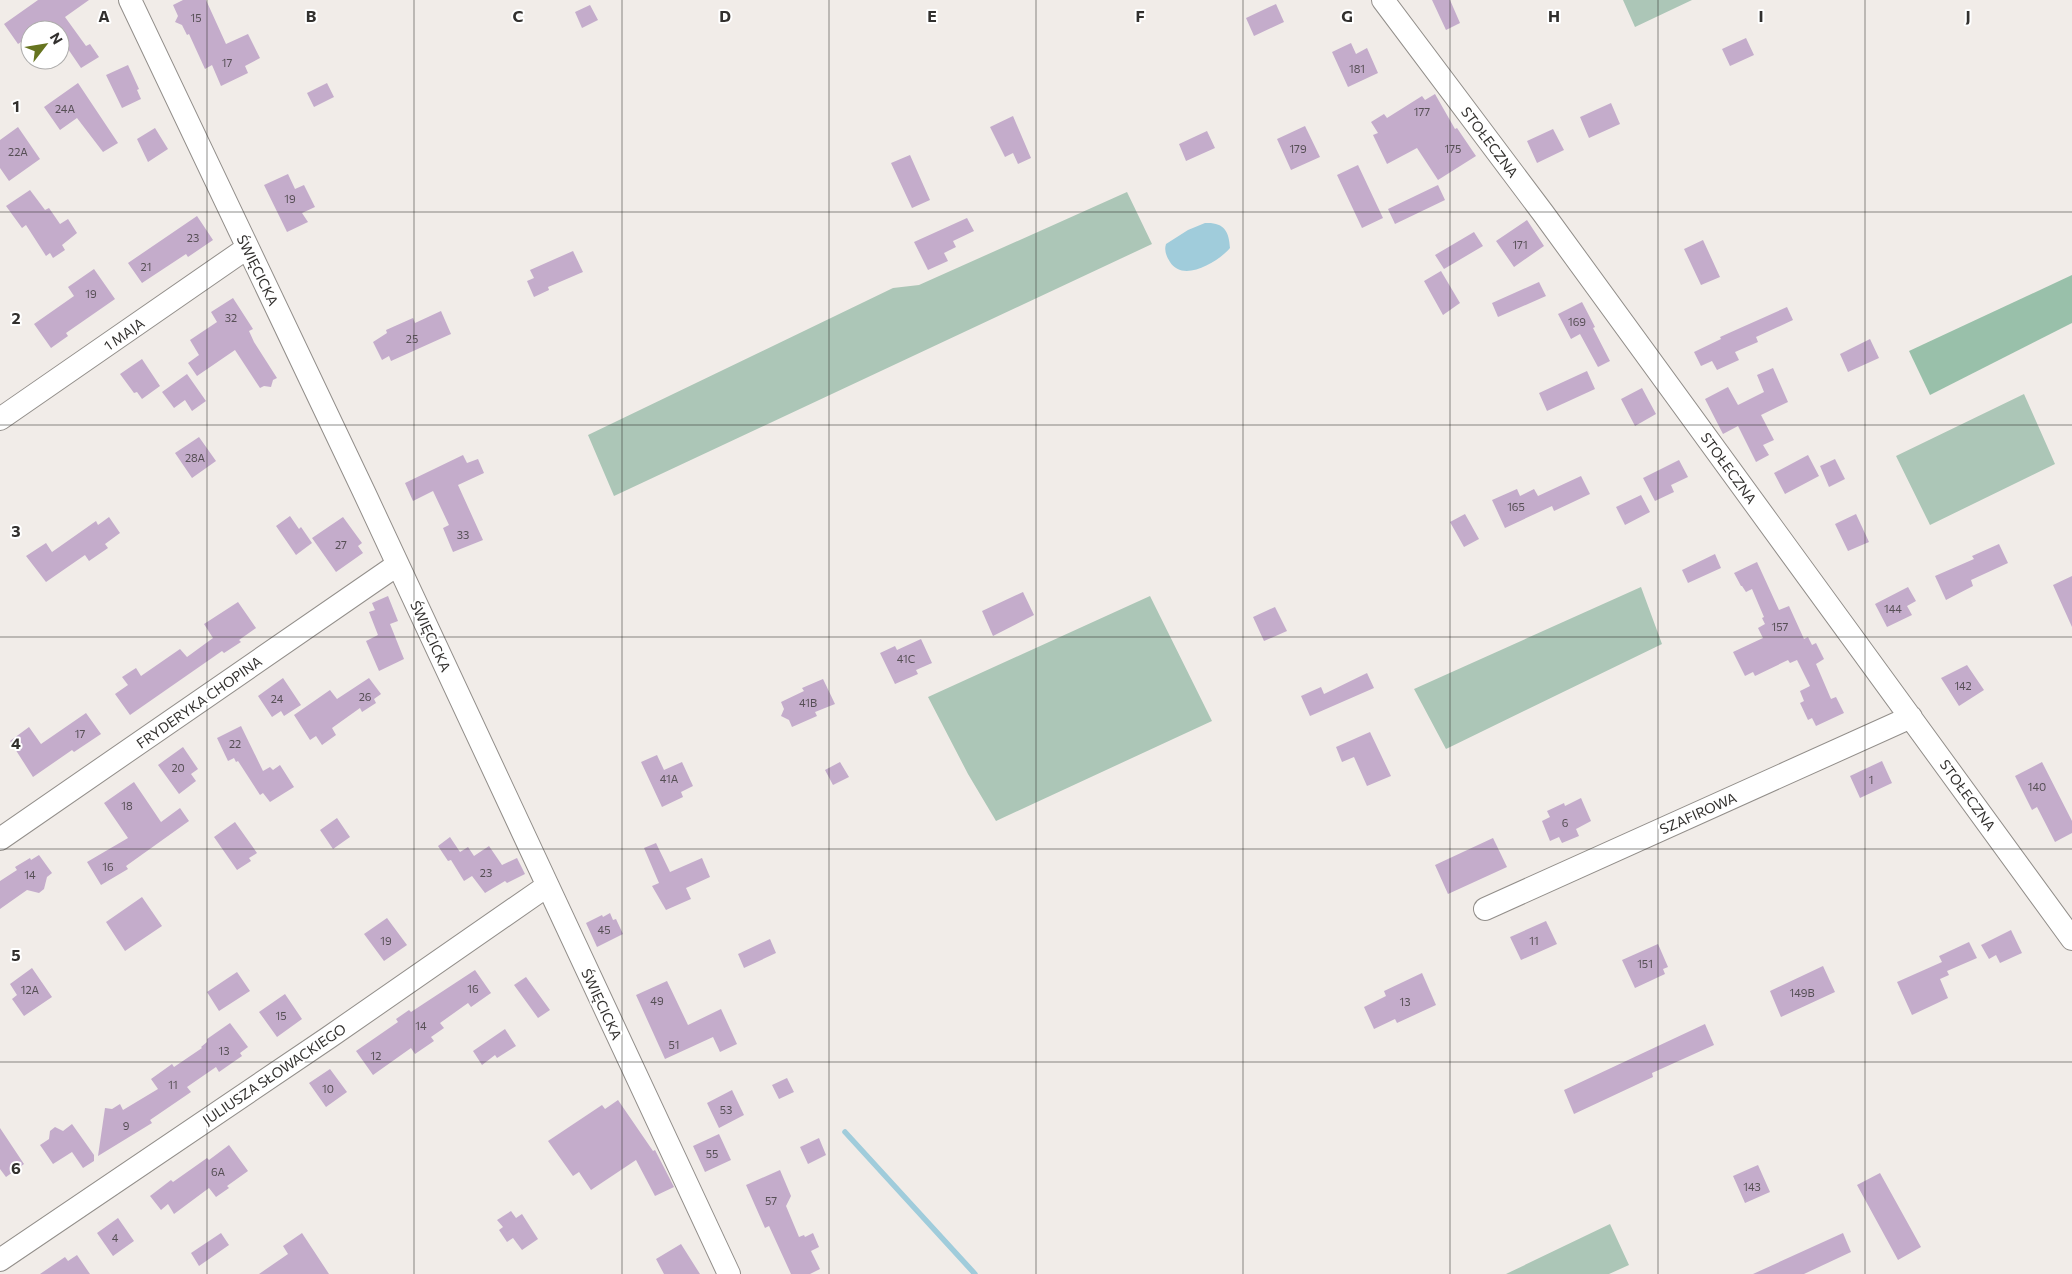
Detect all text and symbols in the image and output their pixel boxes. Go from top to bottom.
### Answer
text: A [98,6,110,25]
text: B [306,6,317,25]
text: C [513,6,524,25]
text: D [719,6,731,25]
text: E [927,6,937,25]
text: F [1135,6,1145,25]
text: G [1341,6,1353,25]
text: H [1548,6,1560,25]
text: I [1758,6,1764,25]
text: J [1965,6,1971,25]
house number: 15 [190,11,202,24]
north arrow [20,20,70,70]
text: N [47,29,67,47]
house number: 17 [222,56,232,69]
house number: 181 [1349,62,1365,75]
text: 1 [12,96,20,115]
house number: 24A [55,102,75,115]
street label: STOŁECZNA [1458,103,1522,181]
house number: 177 [1414,105,1430,118]
house number: 179 [1289,142,1307,155]
house number: 175 [1445,142,1461,155]
house number: 22A [8,145,28,158]
house number: 19 [284,192,296,205]
house number: 23 [187,231,199,244]
street label: ŚWIĘCICKA [234,232,283,308]
house number: 171 [1512,238,1528,251]
house number: 21 [141,260,151,273]
house number: 19 [85,287,97,300]
text: 2 [11,308,21,327]
house number: 32 [225,311,237,324]
street label: 1 MAJA [101,314,148,354]
house number: 169 [1568,315,1586,328]
house number: 25 [406,332,418,345]
street label: STOŁECZNA [1697,429,1761,507]
house number: 28A [185,451,205,464]
house number: 165 [1507,500,1525,513]
text: 3 [11,521,21,540]
house number: 33 [457,528,469,541]
house number: 27 [335,538,347,551]
street label: ŚWIĘCICKA [407,598,455,675]
house number: 144 [1884,602,1902,615]
house number: 157 [1772,620,1789,633]
street label: FRYDERYKA CHOPINA [133,652,265,752]
house number: 41C [897,652,915,665]
house number: 142 [1954,679,1972,692]
house number: 26 [359,690,372,703]
house number: 24 [271,692,284,705]
house number: 41B [799,696,817,709]
house number: 17 [75,727,85,740]
text: 4 [11,733,21,752]
house number: 22 [229,737,241,750]
street label: STOŁECZNA [1936,756,2000,834]
house number: 20 [171,761,185,774]
house number: 41A [660,772,679,785]
house number: 1 [1869,773,1873,786]
house number: 140 [2028,780,2046,793]
street label: SZAFIROWA [1657,788,1739,838]
house number: 18 [121,799,133,812]
house number: 6 [1562,816,1569,829]
house number: 16 [102,860,114,873]
house number: 23 [480,866,492,879]
house number: 14 [24,868,36,881]
house number: 45 [598,923,610,936]
house number: 19 [380,934,392,947]
house number: 11 [1529,934,1539,947]
text: 5 [11,945,21,964]
house number: 151 [1637,957,1653,970]
street label: ŚWIĘCICKA [578,966,626,1043]
house number: 16 [467,982,479,995]
house number: 12A [21,983,40,996]
house number: 149B [1789,986,1815,999]
house number: 49 [650,994,664,1007]
house number: 13 [1400,995,1410,1008]
house number: 15 [275,1009,287,1022]
house number: 14 [415,1019,427,1032]
street label: JULIUSZA SŁOWACKIEGO [199,1020,349,1128]
house number: 51 [668,1038,680,1051]
house number: 13 [219,1044,229,1057]
house number: 12 [371,1049,381,1062]
house number: 11 [168,1078,178,1091]
house number: 10 [322,1082,334,1095]
house number: 53 [720,1103,732,1116]
house number: 9 [123,1119,130,1132]
house number: 55 [706,1147,718,1160]
text: 6 [11,1158,21,1177]
house number: 6A [211,1165,225,1178]
house number: 143 [1743,1180,1761,1193]
house number: 57 [765,1194,777,1207]
house number: 4 [112,1231,119,1244]

